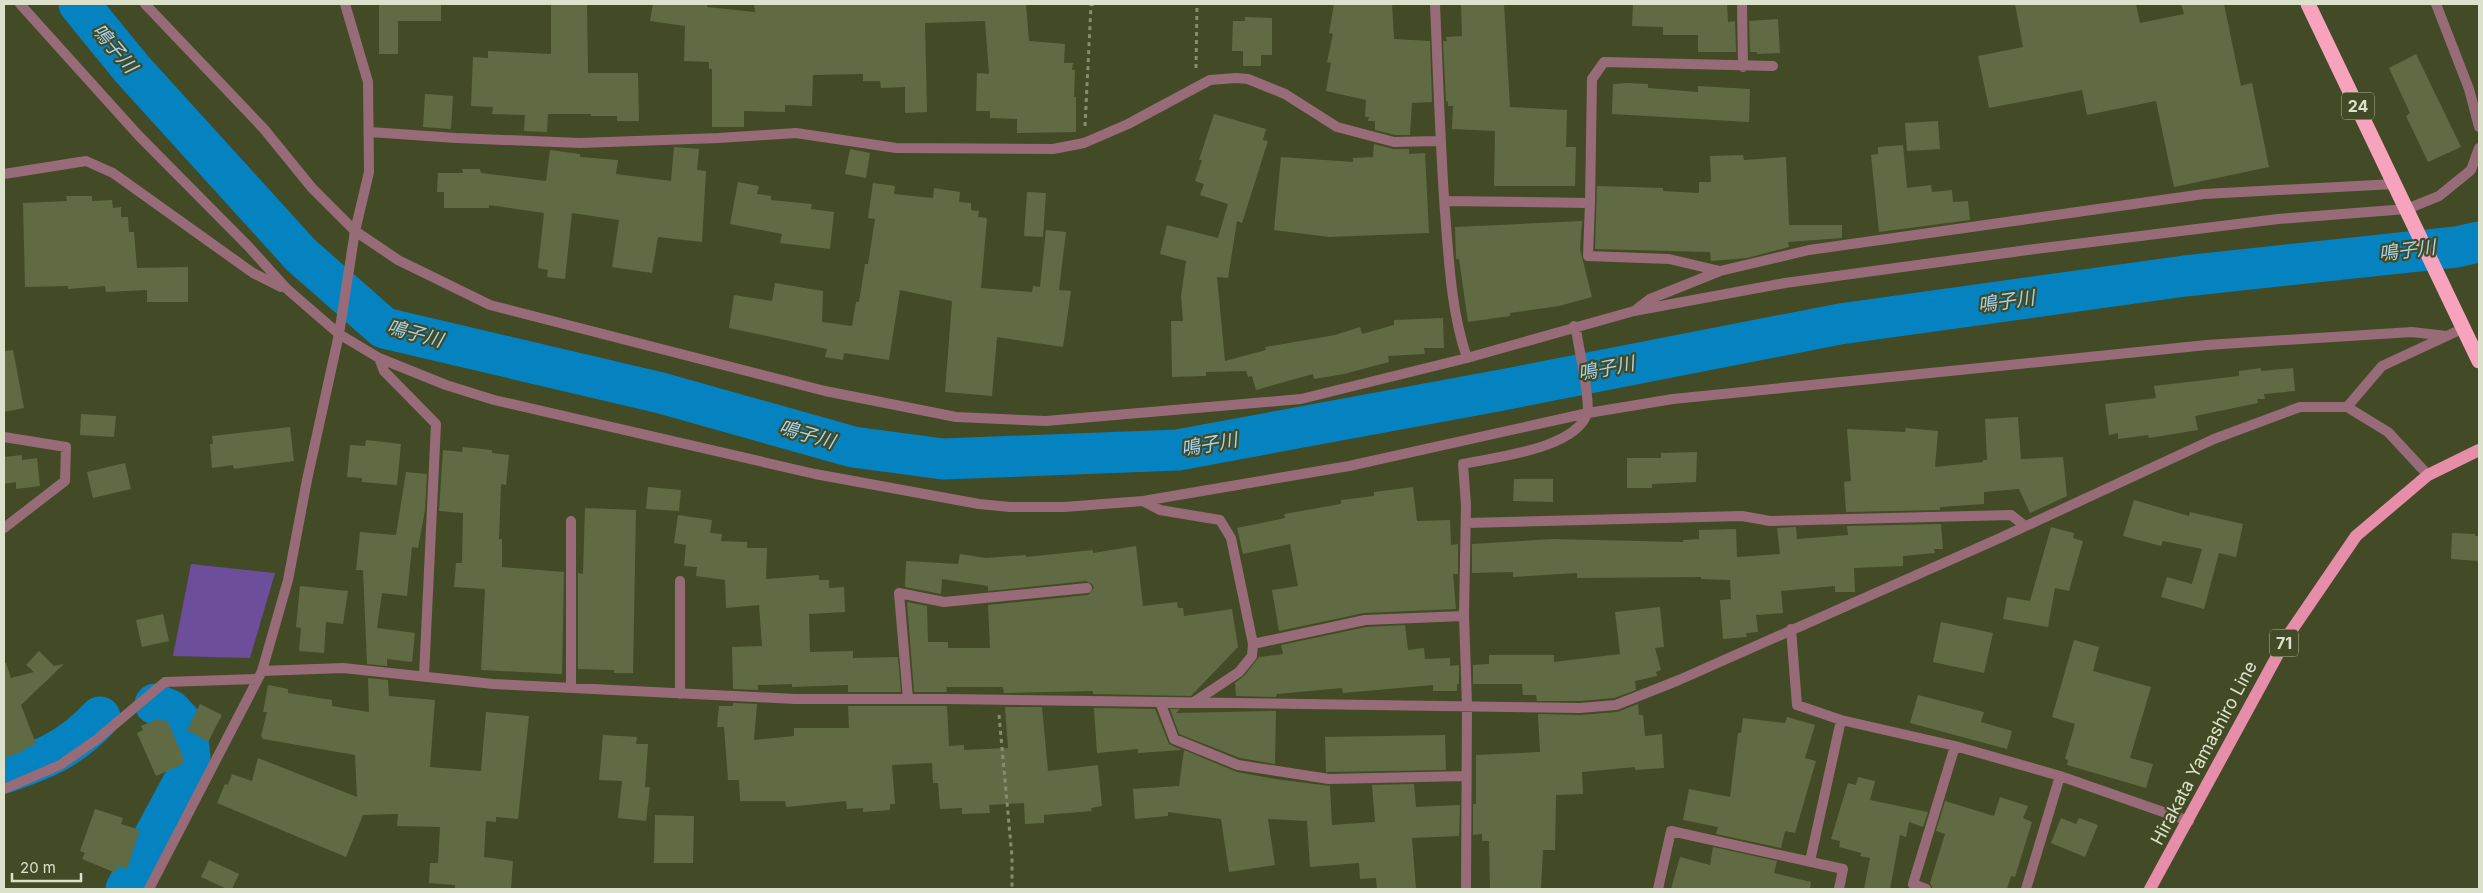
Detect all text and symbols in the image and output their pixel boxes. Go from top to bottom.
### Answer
water label: 鳴子川 [87,19,143,79]
road number: 24 [2342,92,2374,120]
water label: 鳴子川 [2377,235,2439,265]
water label: 鳴子川 [1976,286,2038,317]
water label: 鳴子川 [384,315,447,352]
water label: 鳴子川 [1576,351,1638,385]
water label: 鳴子川 [776,416,839,454]
water label: 鳴子川 [1179,428,1241,461]
road number: 71 [2270,630,2298,656]
street label: Hirakata Yamashiro Line [2146,657,2261,848]
scale bar [12,850,81,882]
text: 20 m [20,858,56,877]

